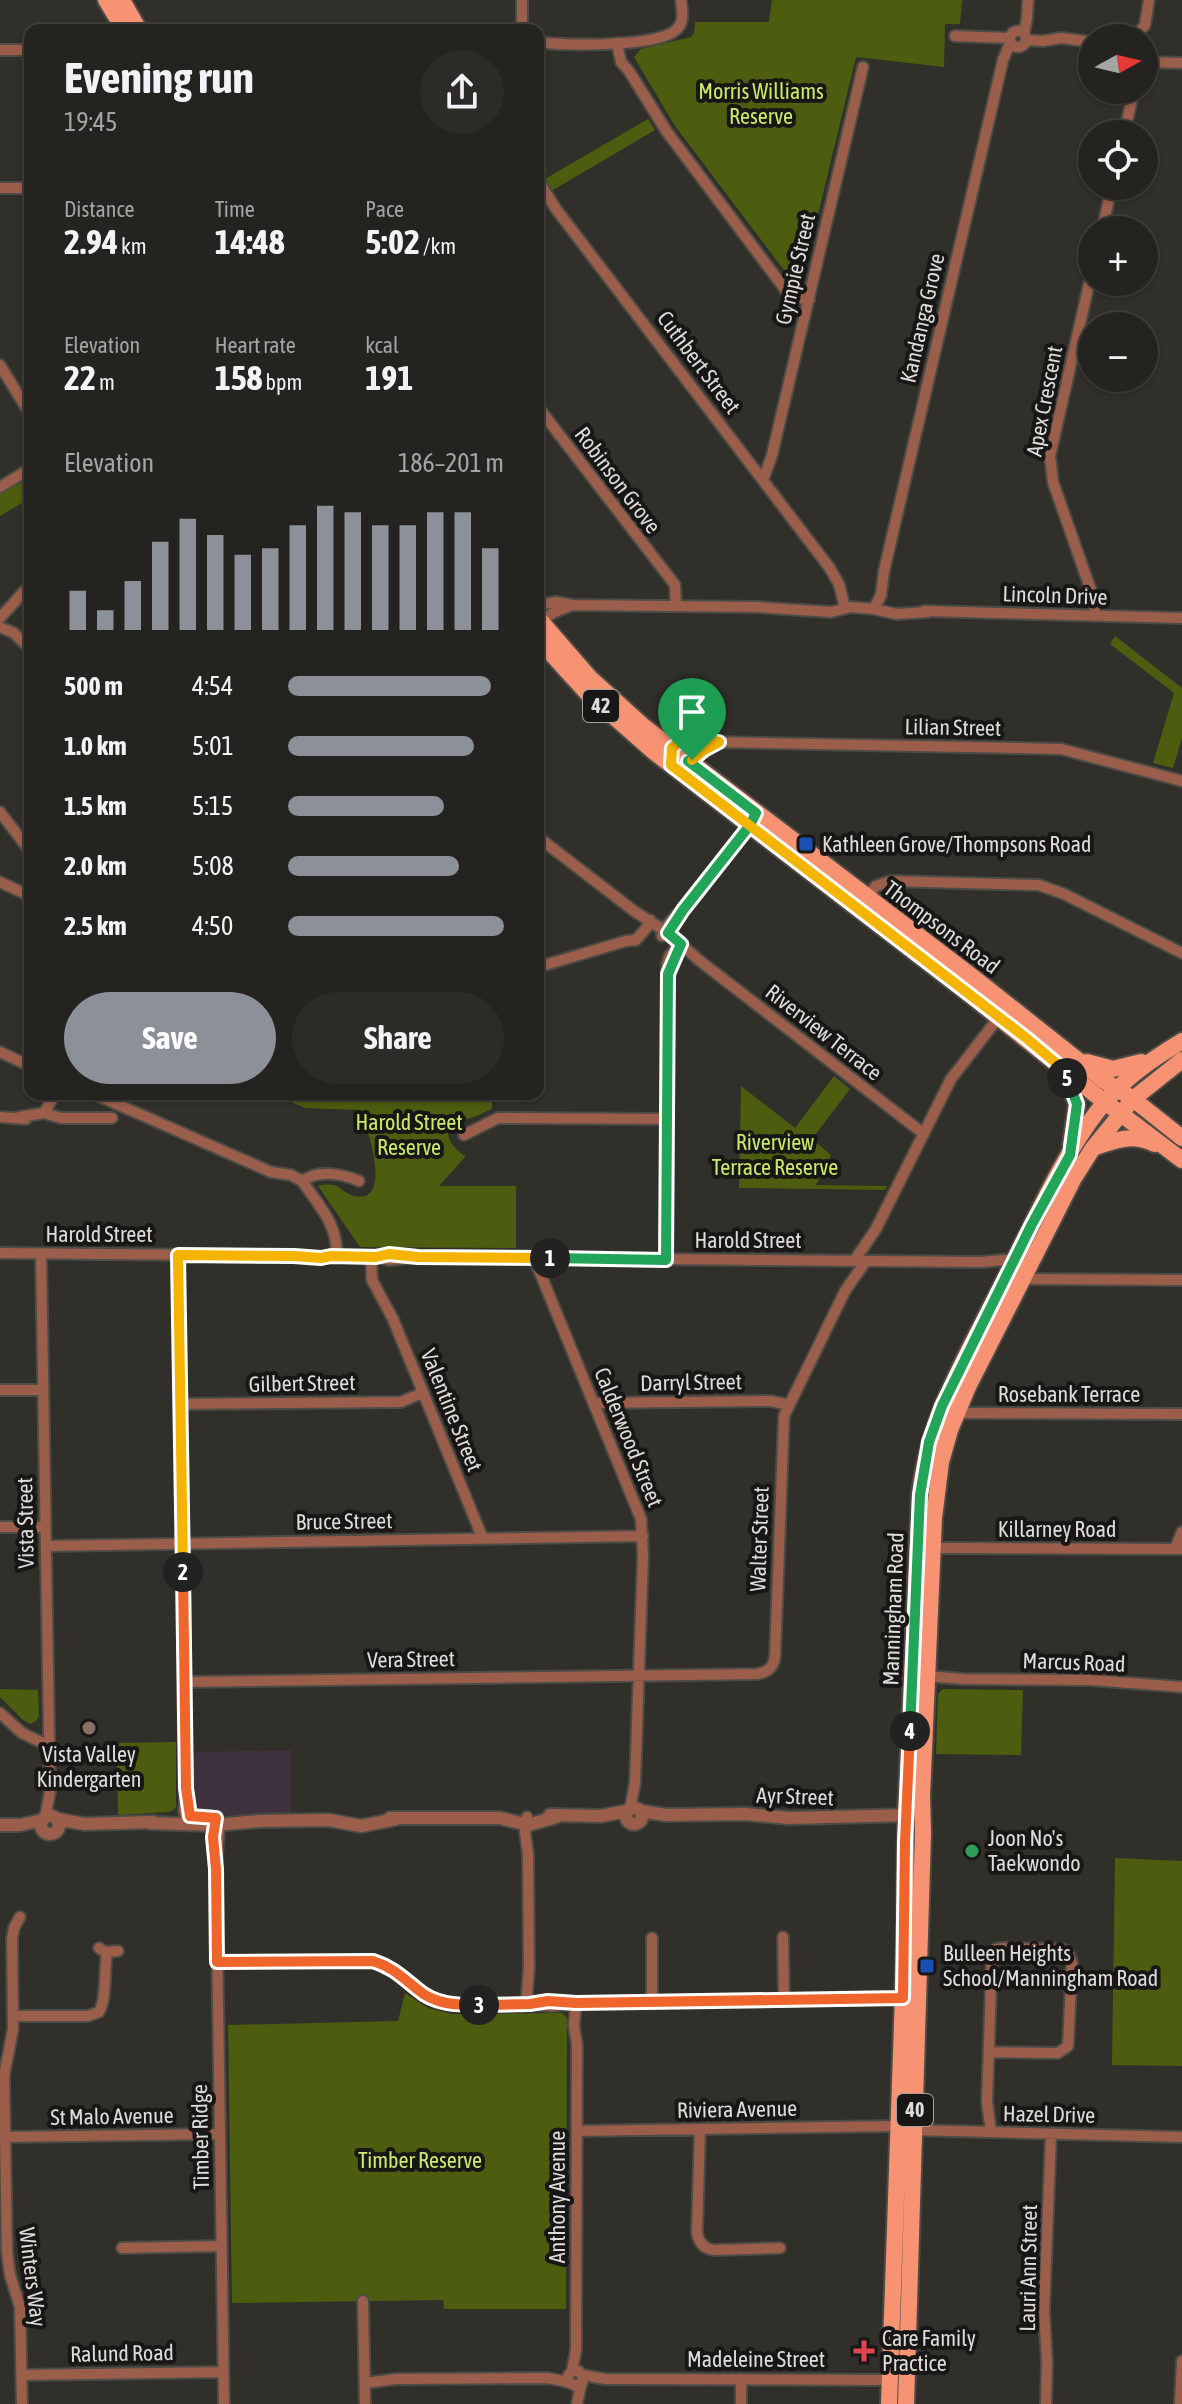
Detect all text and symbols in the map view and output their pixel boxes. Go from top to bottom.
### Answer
north arrow [1078,24,1158,104]
map controls [1078,24,1158,392]
button: share [420,50,504,134]
text: Evening run [64,52,254,102]
park label: Morris Williams Reserve [698,78,824,129]
text: 19:45 [64,107,118,137]
button: locate [1078,120,1158,200]
text: Distance [64,196,135,222]
text: Time [215,196,255,222]
text: Pace [365,196,404,222]
street label: Gympie Street [770,211,820,327]
button: + [1078,216,1158,296]
text: 2.94 [64,222,118,261]
text: 14:48 [215,222,285,261]
text: 5:02 [365,222,420,261]
text: km [118,233,147,259]
text: /km [420,233,456,259]
street label: Kandanga Grove [894,251,950,385]
street label: Cuthbert Street [652,306,746,418]
button: − [1078,312,1158,392]
text: Elevation [64,332,140,358]
text: Heart rate [215,332,296,358]
text: kcal [365,332,399,358]
street label: Apex Crescent [1021,343,1067,459]
text: 22 [64,358,96,397]
text: 158 [215,358,263,397]
text: 191 [365,358,413,397]
text: m [96,369,115,395]
text: bpm [263,369,302,395]
street label: Robinson Grove [570,422,666,538]
text: Elevation [64,448,154,478]
text: 186–201 m [398,448,504,478]
street label: Lincoln Drive [1002,580,1108,610]
text: 500 m [64,671,123,701]
text: 4:54 [192,671,233,701]
pin [658,678,726,760]
road number: 42 [583,690,619,722]
icon: arrive [670,690,714,734]
street label: Lilian Street [904,713,1002,741]
text: 1.0 km [64,731,127,761]
text: 5:01 [192,731,234,761]
text: 1.5 km [64,791,127,821]
text: 5:15 [192,791,233,821]
place label: Kathleen Grove/Thompsons Road [822,831,1091,857]
marker: Kathleen Grove/Thompsons Road [797,835,815,853]
text: 2.0 km [64,851,127,881]
text: 5:08 [192,851,234,881]
street label: Thompsons Road [879,875,1005,979]
text: 2.5 km [64,911,127,941]
text: 4:50 [192,911,233,941]
street label: Riverview Terrace [761,978,887,1086]
button: Save [64,992,276,1084]
button: Share [292,992,504,1084]
pin: 5 [1047,1058,1087,1098]
text: 5 [1062,1065,1072,1091]
park label: Harold Street Reserve [355,1109,463,1160]
park label: Riverview Terrace Reserve [712,1129,838,1180]
street label: Harold Street [45,1221,153,1247]
street label: Harold Street [694,1227,802,1253]
pin: 1 [530,1238,570,1278]
text: 1 [545,1245,555,1271]
street label: Valentine Street [416,1345,488,1475]
street label: Calderwood Street [589,1364,669,1510]
street label: Darryl Street [640,1368,742,1396]
street label: Gilbert Street [248,1369,356,1397]
street label: Rosebank Terrace [998,1381,1140,1407]
street label: Vista Street [11,1477,39,1569]
street label: Walter Street [744,1486,774,1592]
street label: Bruce Street [295,1507,393,1535]
street label: Killarney Road [998,1516,1116,1542]
street label: Manningham Road [877,1532,909,1686]
pin: 2 [163,1552,203,1592]
text: 2 [178,1559,188,1585]
street label: Vera Street [367,1645,455,1673]
street label: Marcus Road [1022,1647,1126,1677]
pin: 4 [890,1711,930,1751]
text: 4 [905,1718,915,1744]
marker: Vista Valley Kindergarten [80,1719,98,1737]
place label: Vista Valley Kindergarten [36,1741,142,1792]
street label: Ayr Street [756,1782,834,1810]
place label: Joon No's Taekwondo [988,1825,1081,1876]
marker: Joon No's Taekwondo [963,1842,981,1860]
place label: Bulleen Heights School/Manningham Road [943,1940,1158,1991]
marker: Bulleen Heights School/Manningham Road [918,1957,936,1975]
pin: 3 [459,1985,499,2025]
text: 3 [474,1992,484,2018]
street label: Timber Ridge [186,2084,214,2190]
road number: 40 [897,2094,933,2126]
street label: Riviera Avenue [677,2095,797,2123]
street label: Hazel Drive [1003,2100,1095,2128]
street label: St Malo Avenue [50,2102,174,2130]
street label: Anthony Avenue [544,2131,570,2263]
park label: Timber Reserve [358,2147,482,2173]
street label: Lauri Ann Street [1014,2204,1042,2332]
street label: Winters Way [14,2226,52,2328]
place label: Care Family Practice [882,2325,976,2376]
street label: Ralund Road [70,2339,174,2367]
marker: Care Family Practice [853,2340,875,2362]
street label: Madeleine Street [687,2346,825,2372]

